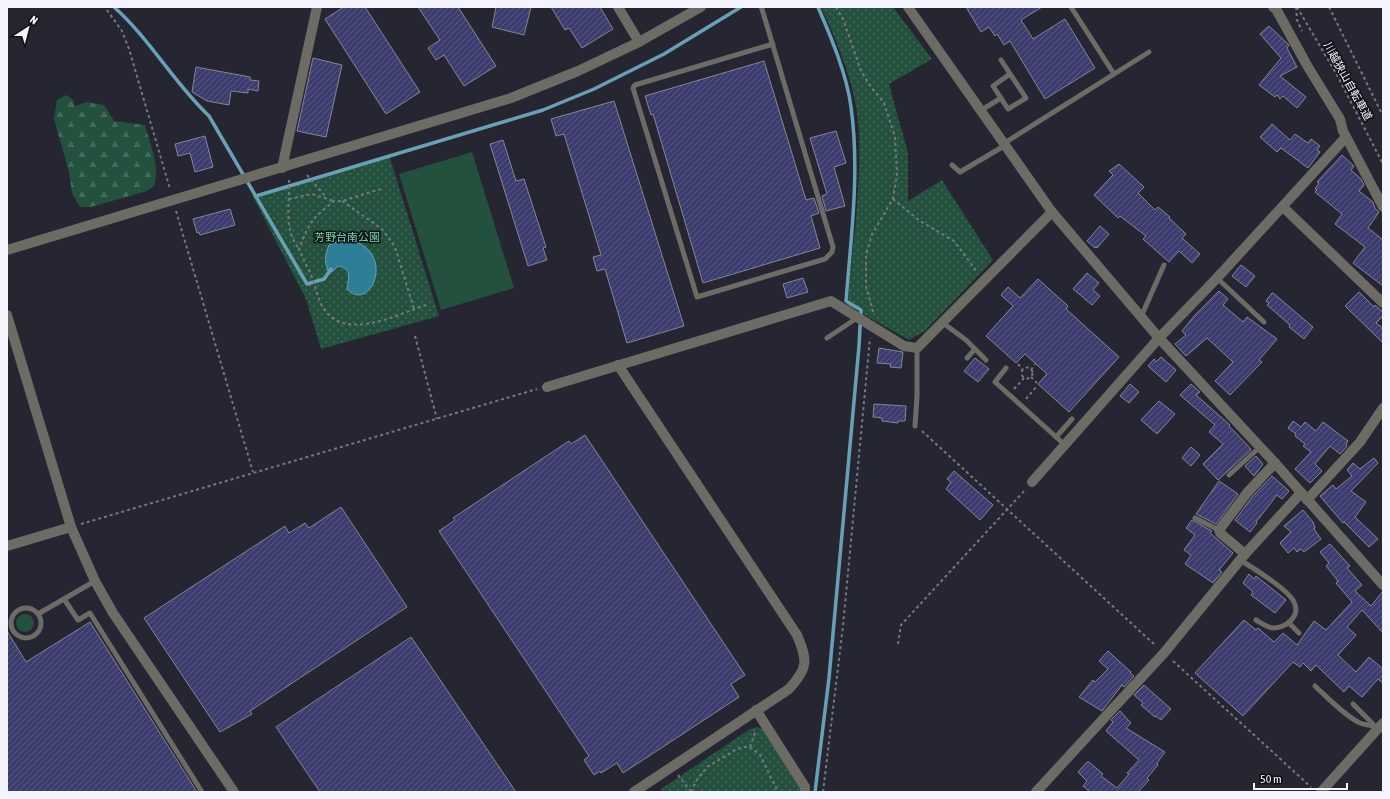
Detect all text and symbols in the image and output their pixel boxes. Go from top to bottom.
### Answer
north arrow [8,8,48,48]
text: N [28,13,40,27]
street label: 川越狭山自転車道 [1321,40,1375,122]
park label: 芳野台南公園 [314,231,380,243]
scale bar [1254,765,1347,791]
text: 50 m [1260,772,1282,786]

